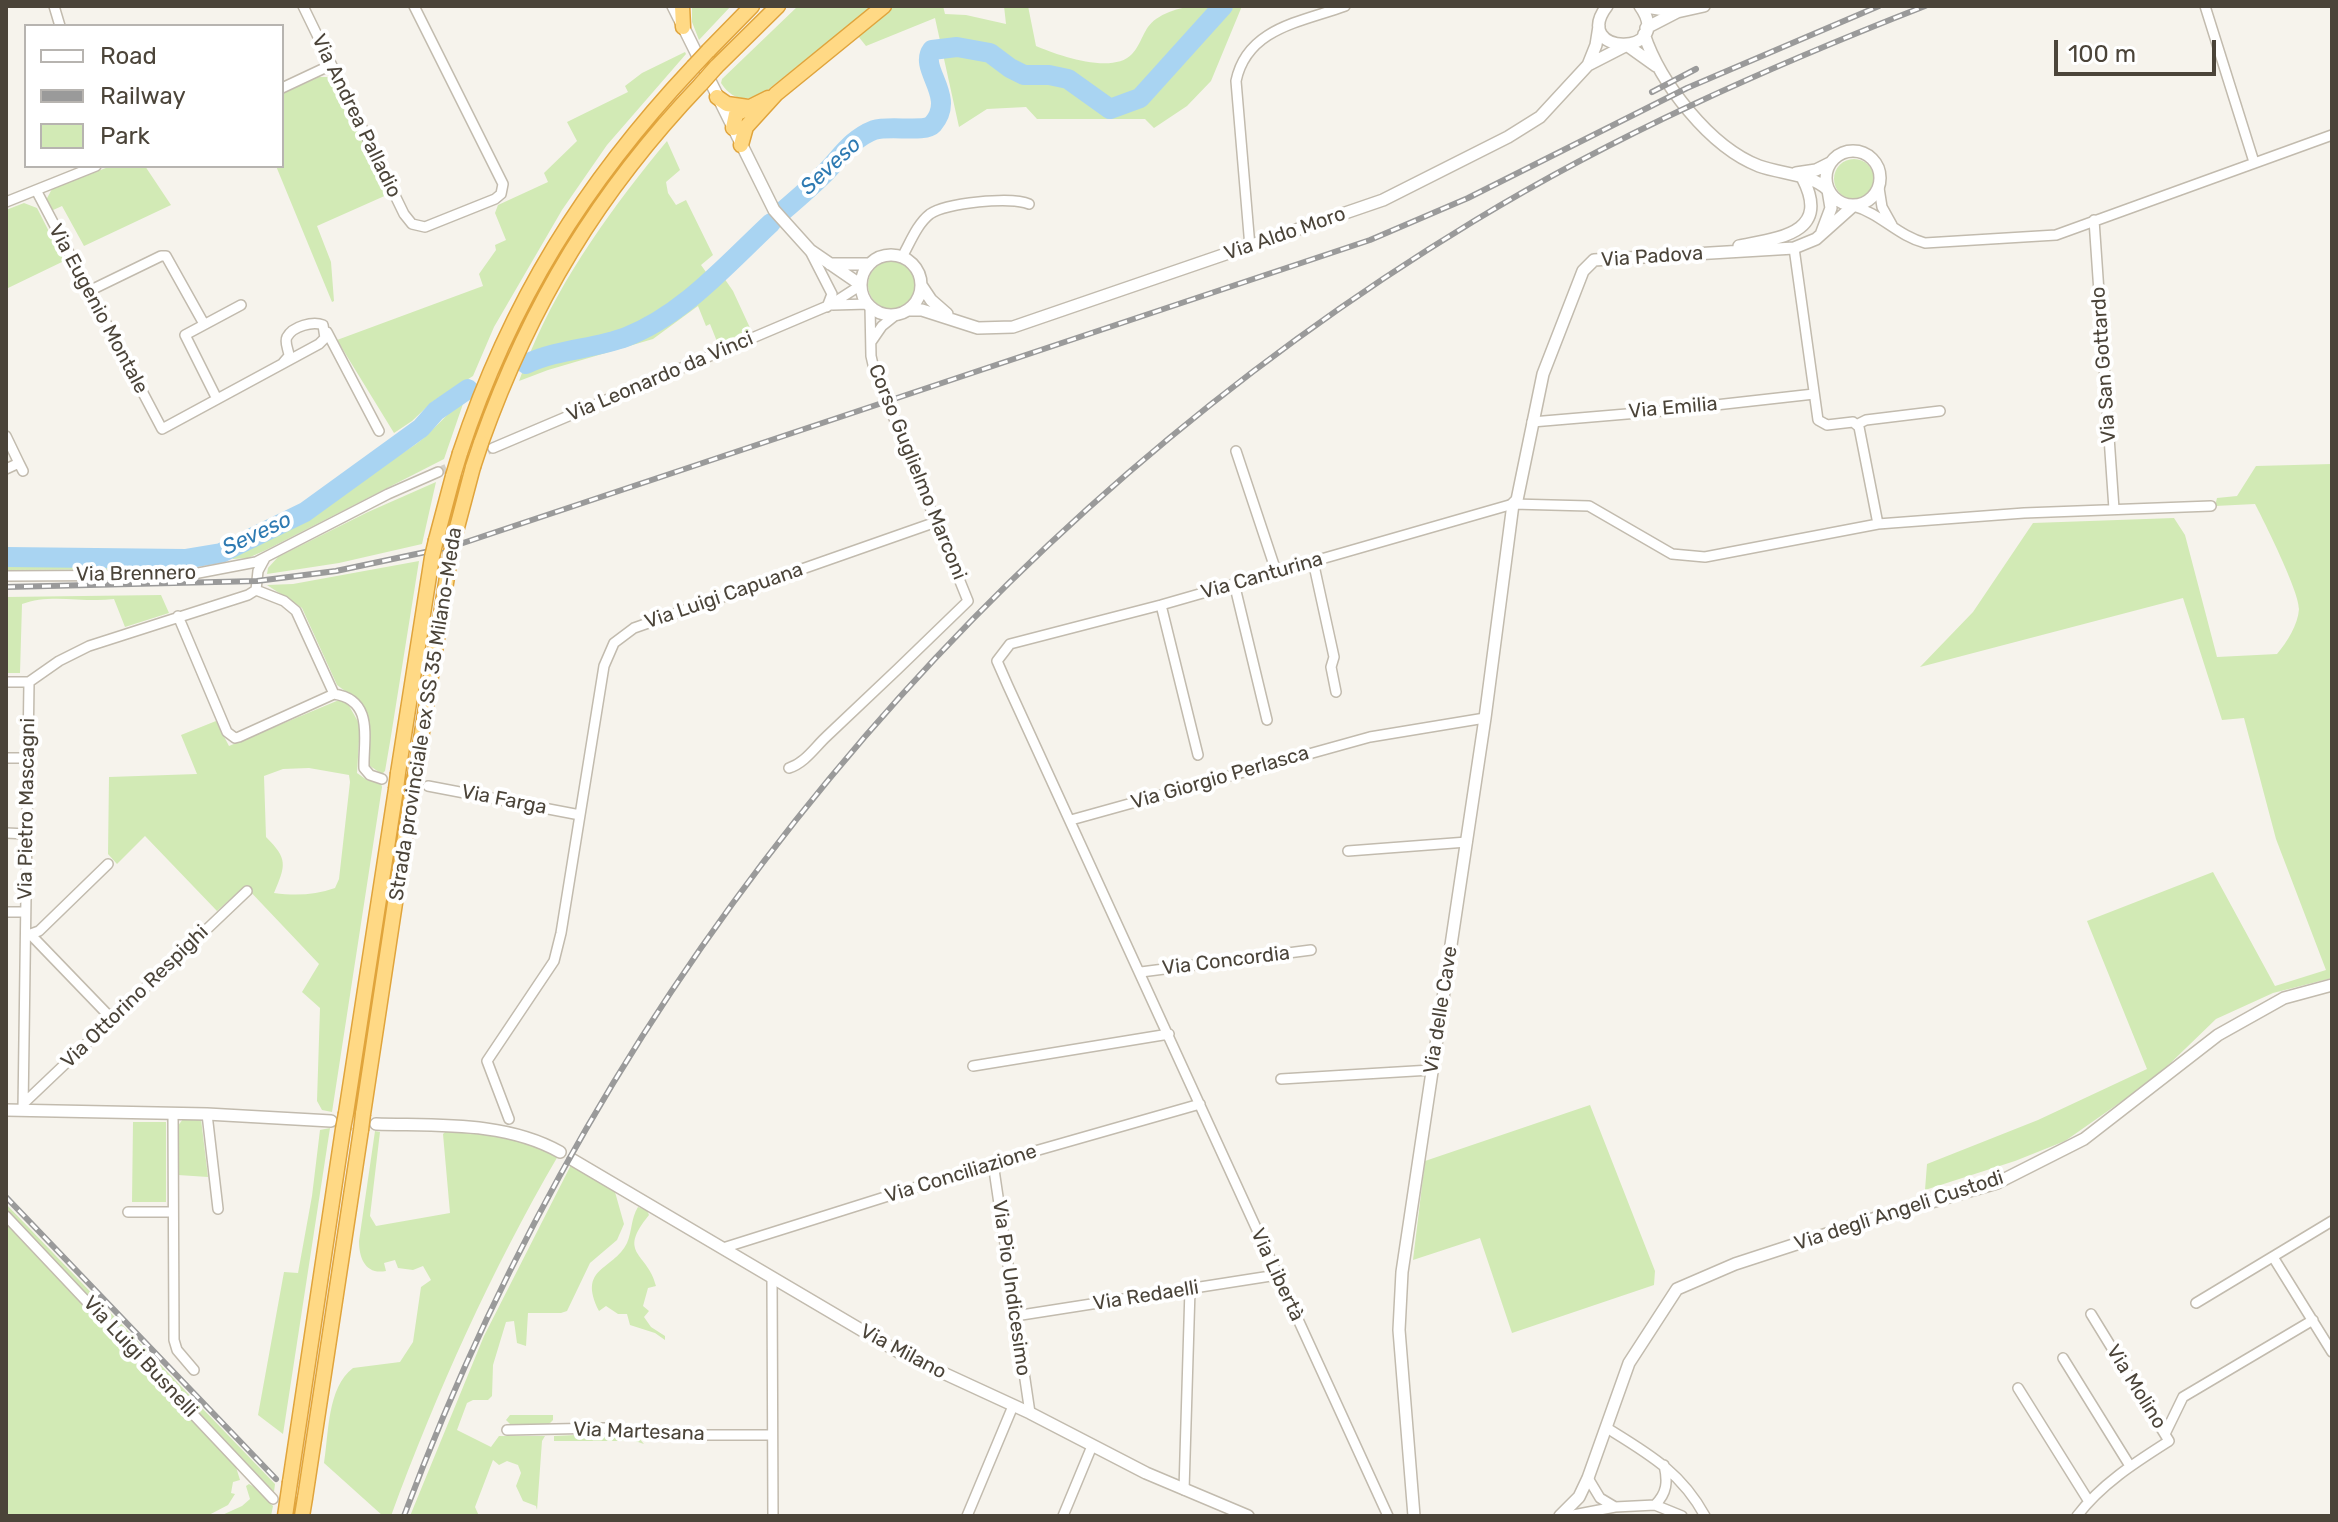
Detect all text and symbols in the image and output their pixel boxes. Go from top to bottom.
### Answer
legend [24,24,284,168]
scale bar [2058,24,2220,74]
street label: Via Andrea Palladio [306,31,406,201]
text: 100 m [2068,40,2136,68]
text: Road [100,42,157,70]
text: Railway [100,82,186,110]
text: Park [100,122,150,150]
water label: Seveso [795,131,867,201]
street label: Via Aldo Moro [1221,202,1349,266]
street label: Via Eugenio Montale [43,220,153,398]
street label: Via Padova [1600,241,1704,273]
street label: Via San Gottardo [2087,286,2121,444]
street label: Via Leonardo da Vinci [563,327,757,427]
street label: Corso Guglielmo Marconi [863,361,971,583]
street label: Via Emilia [1627,392,1719,424]
water label: Seveso [218,507,296,561]
street label: Strada provinciale ex SS 35 Milano-Meda [385,525,467,903]
street label: Via Canturina [1198,547,1326,605]
street label: Via Luigi Capuana [642,558,806,634]
street label: Via Brennero [76,561,196,587]
street label: Via Pietro Mascagni [13,718,41,900]
street label: Via Giorgio Perlasca [1128,741,1312,815]
street label: Via Farga [459,780,549,820]
street label: Via Ottorino Respighi [56,920,214,1074]
street label: Via Concordia [1161,941,1291,981]
street label: Via delle Cave [1419,945,1463,1075]
street label: Via Conciliazione [882,1140,1040,1208]
street label: Via degli Angeli Custodi [1791,1166,2007,1256]
street label: Via Pio Undicesimo [987,1199,1035,1377]
street label: Via Libertà [1245,1225,1309,1325]
street label: Via Redaelli [1091,1276,1201,1316]
street label: Via Luigi Busnelli [78,1291,202,1423]
street label: Via Milano [856,1319,950,1385]
street label: Via Molino [2101,1341,2171,1433]
street label: Via Martesana [573,1418,705,1446]

